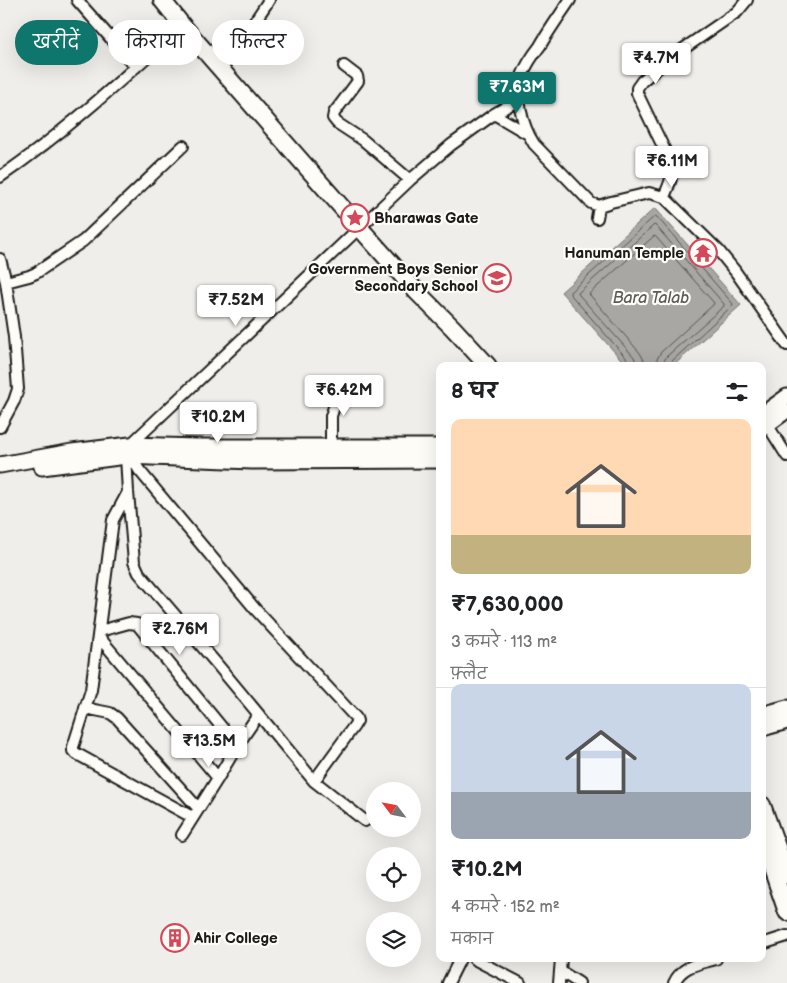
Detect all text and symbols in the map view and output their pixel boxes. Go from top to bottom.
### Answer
chip: खरीदें [15,20,98,65]
chip: किराया [108,20,202,65]
chip: फ़िल्टर [212,20,304,65]
pin: ₹4.7M [621,42,691,85]
text: ₹4.7M [633,49,679,68]
pin: ₹7.63M [476,72,558,114]
text: ₹7.63M [489,78,545,97]
pin: ₹6.11M [631,146,713,188]
text: ₹6.11M [646,152,698,171]
place icon: Bharawas Gate [340,203,370,233]
place label: Bharawas Gate [374,209,479,228]
temple icon: Hanuman Temple [688,238,718,268]
place label: Hanuman Temple [564,244,684,263]
place label: Government Boys Senior Secondary School [308,260,479,296]
school or university icon: Government Boys Senior Secondary School [482,263,512,293]
pin: ₹7.52M [195,284,277,327]
water label: Bara Talab [613,289,689,308]
text: ₹7.52M [208,291,264,310]
pin: ₹6.42M [303,374,385,417]
icon: filters [723,378,751,406]
text: 8 घर [451,379,497,404]
text: ₹6.42M [316,381,373,400]
pin: ₹10.2M [177,402,259,444]
text: ₹10.2M [191,408,245,427]
icon: home [556,451,646,541]
text: ₹7,630,000 [451,592,564,617]
pin: ₹2.76M [139,614,221,656]
text: ₹2.76M [152,620,208,639]
text: 3 कमरे · 113 m² [451,633,557,652]
text: फ़्लैट [451,665,487,684]
icon: home [556,717,646,807]
pin: ₹13.5M [168,726,250,768]
text: ₹13.5M [182,732,236,751]
north arrow [366,782,421,838]
map controls [366,782,421,967]
button: locate [366,847,421,902]
text: ₹10.2M [451,857,523,882]
text: 4 कमरे · 152 m² [451,898,560,917]
button: layers [366,912,421,967]
building icon: Ahir College [160,923,190,953]
place label: Ahir College [193,929,278,948]
text: मकान [451,930,493,949]

